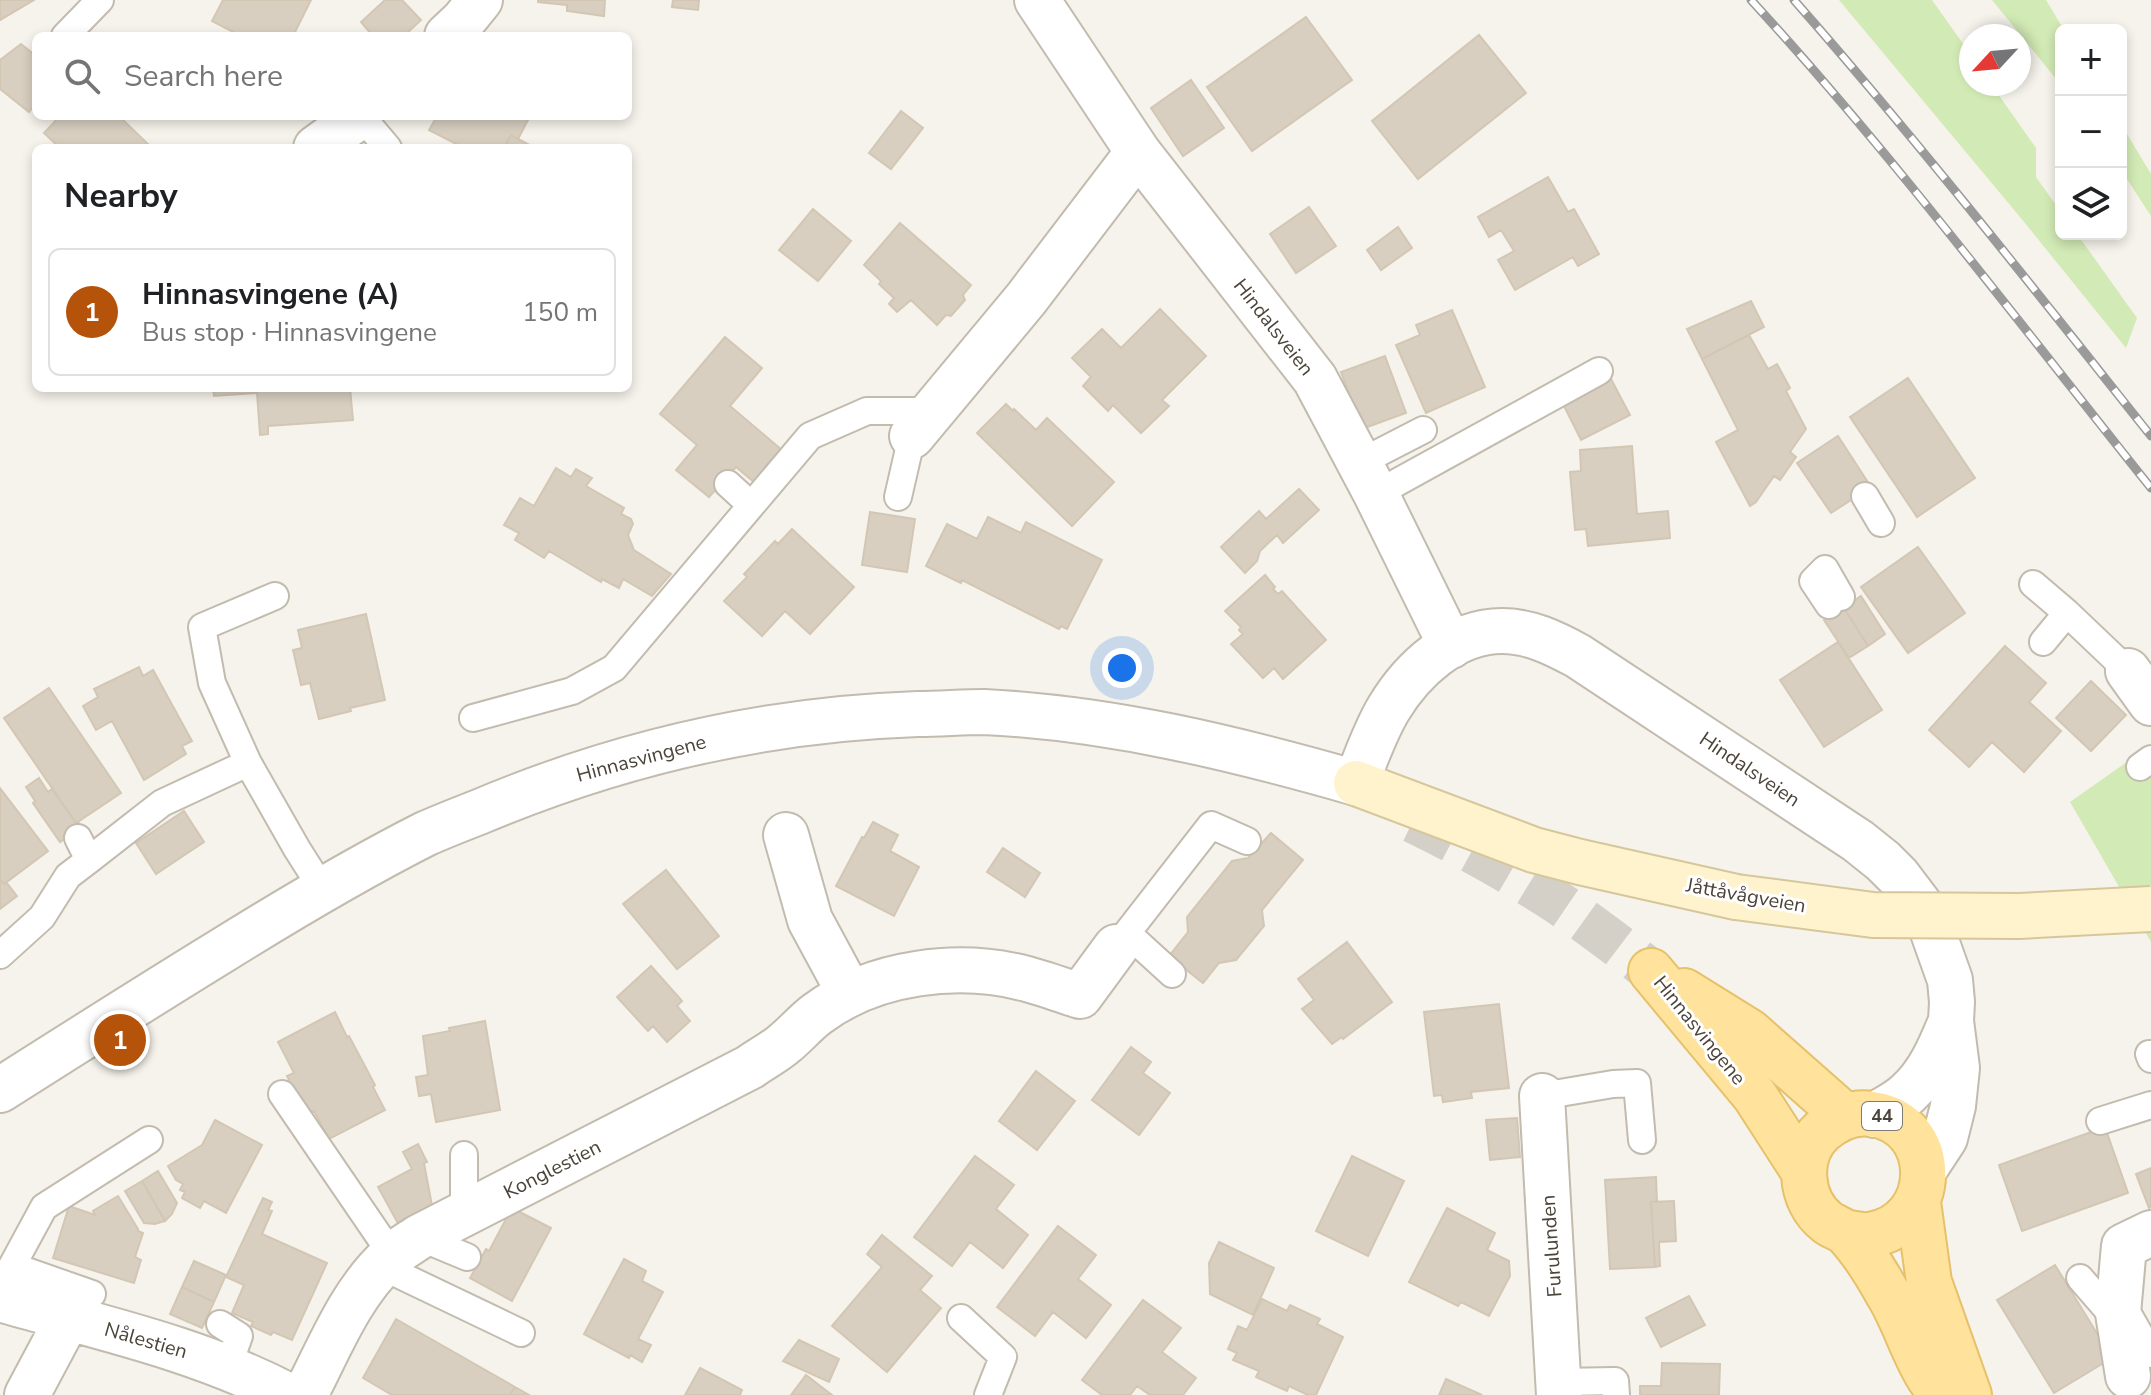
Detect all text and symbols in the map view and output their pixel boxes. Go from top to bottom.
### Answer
north arrow [1959,24,2031,96]
map controls [2055,24,2127,240]
button: + [2055,24,2127,96]
search box [32,32,632,120]
icon: search [60,54,104,98]
text: Search here [124,56,283,97]
button: − [2055,96,2127,168]
button: layers [2055,168,2127,240]
text: Nearby [64,173,178,219]
street label: Hindalsveien [1227,273,1320,381]
text: Hinnasvingene (A) [142,274,400,315]
text: 1 [84,295,100,330]
text: 150 m [522,295,598,330]
text: Bus stop · Hinnasvingene [142,315,437,350]
your location [1102,648,1142,688]
street label: Hindalsveien [1694,726,1805,813]
street label: Hinnasvingene [573,728,709,789]
street label: Jåttåvågveien [1683,872,1808,919]
street label: Hinnasvingene [1647,970,1752,1091]
pin: 1 [94,1010,146,1070]
road number: 44 [1862,1102,1902,1130]
street label: Konglestien [499,1133,606,1206]
street label: Furulunden [1534,1194,1569,1298]
street label: Nålestien [101,1316,190,1365]

